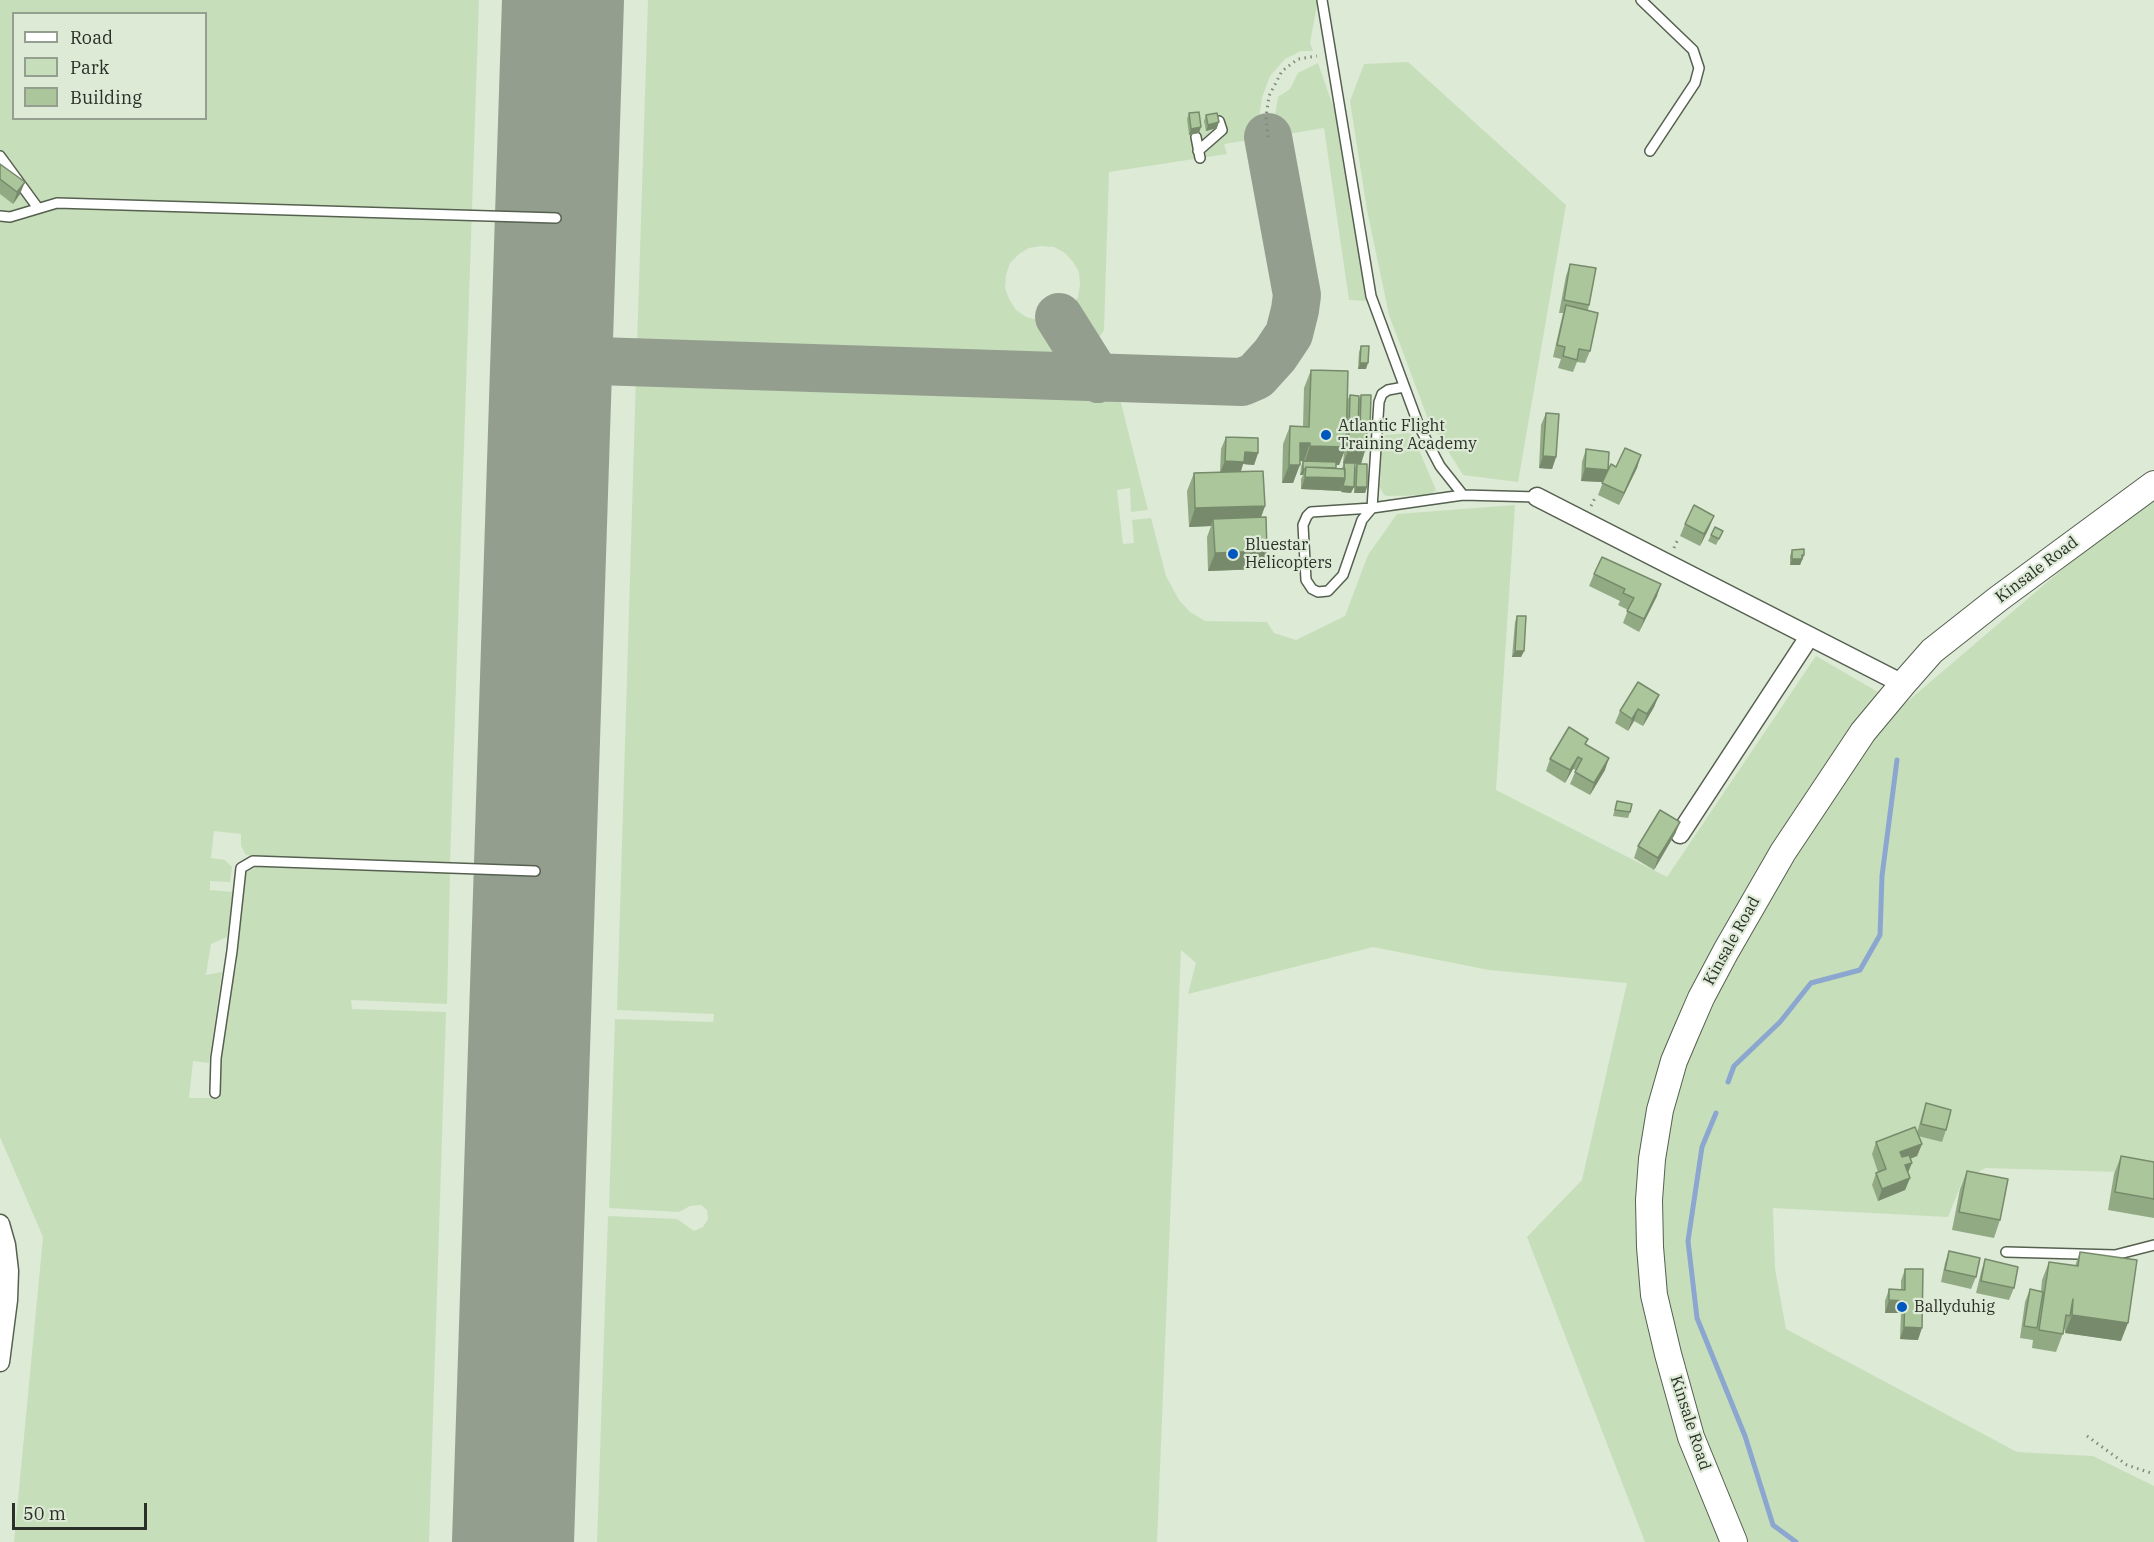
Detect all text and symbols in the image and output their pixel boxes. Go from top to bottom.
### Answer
legend [12,12,207,120]
text: Road [70,26,113,49]
text: Park [70,56,109,79]
text: Building [70,86,142,109]
place label: Atlantic Flight Training Academy [1338,416,1477,454]
marker: Atlantic Flight Training Academy [1319,428,1333,442]
street label: Kinsale Road [1992,533,2082,607]
place label: Bluestar Helicopters [1245,535,1332,573]
marker: Bluestar Helicopters [1226,547,1240,561]
street label: Kinsale Road [1700,893,1764,989]
place label: Ballyduhig [1914,1297,1995,1317]
marker: Ballyduhig [1895,1300,1909,1314]
street label: Kinsale Road [1666,1373,1714,1473]
scale bar [15,1491,150,1529]
text: 50 m [23,1502,66,1525]

